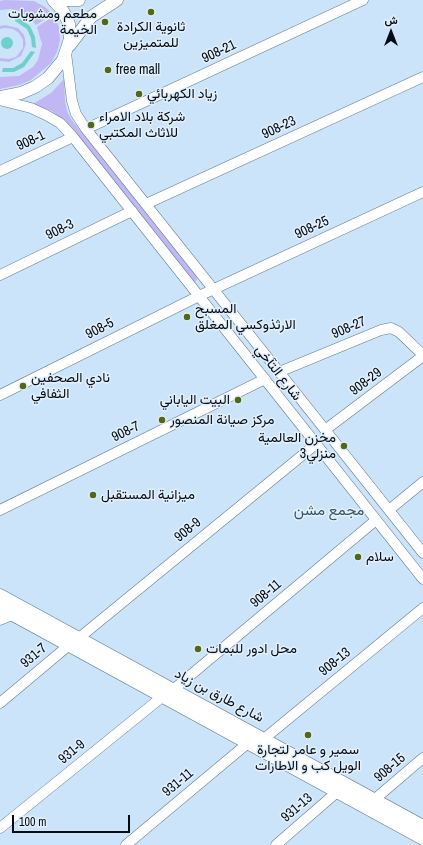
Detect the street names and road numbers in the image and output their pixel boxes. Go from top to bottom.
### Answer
street label: 908-21 [199,37,239,67]
street label: 908-23 [259,113,299,143]
street label: 908-1 [14,127,48,155]
street label: 908-25 [292,213,332,243]
street label: 908-3 [43,216,77,244]
street label: 908-27 [329,313,369,343]
street label: 908-5 [83,315,117,343]
street label: شارع التآخي [251,342,305,404]
street label: 908-29 [347,365,385,399]
street label: 908-7 [109,418,143,446]
street label: 908-9 [171,514,205,546]
street label: 908-11 [247,576,285,612]
street label: 931-7 [17,640,51,672]
street label: 908-13 [316,644,354,680]
street label: شارع طارق بن زياد [172,666,266,726]
street label: 931-9 [55,736,89,768]
street label: 908-15 [371,750,409,786]
street label: 931-11 [159,765,197,801]
street label: 931-13 [278,790,316,826]

